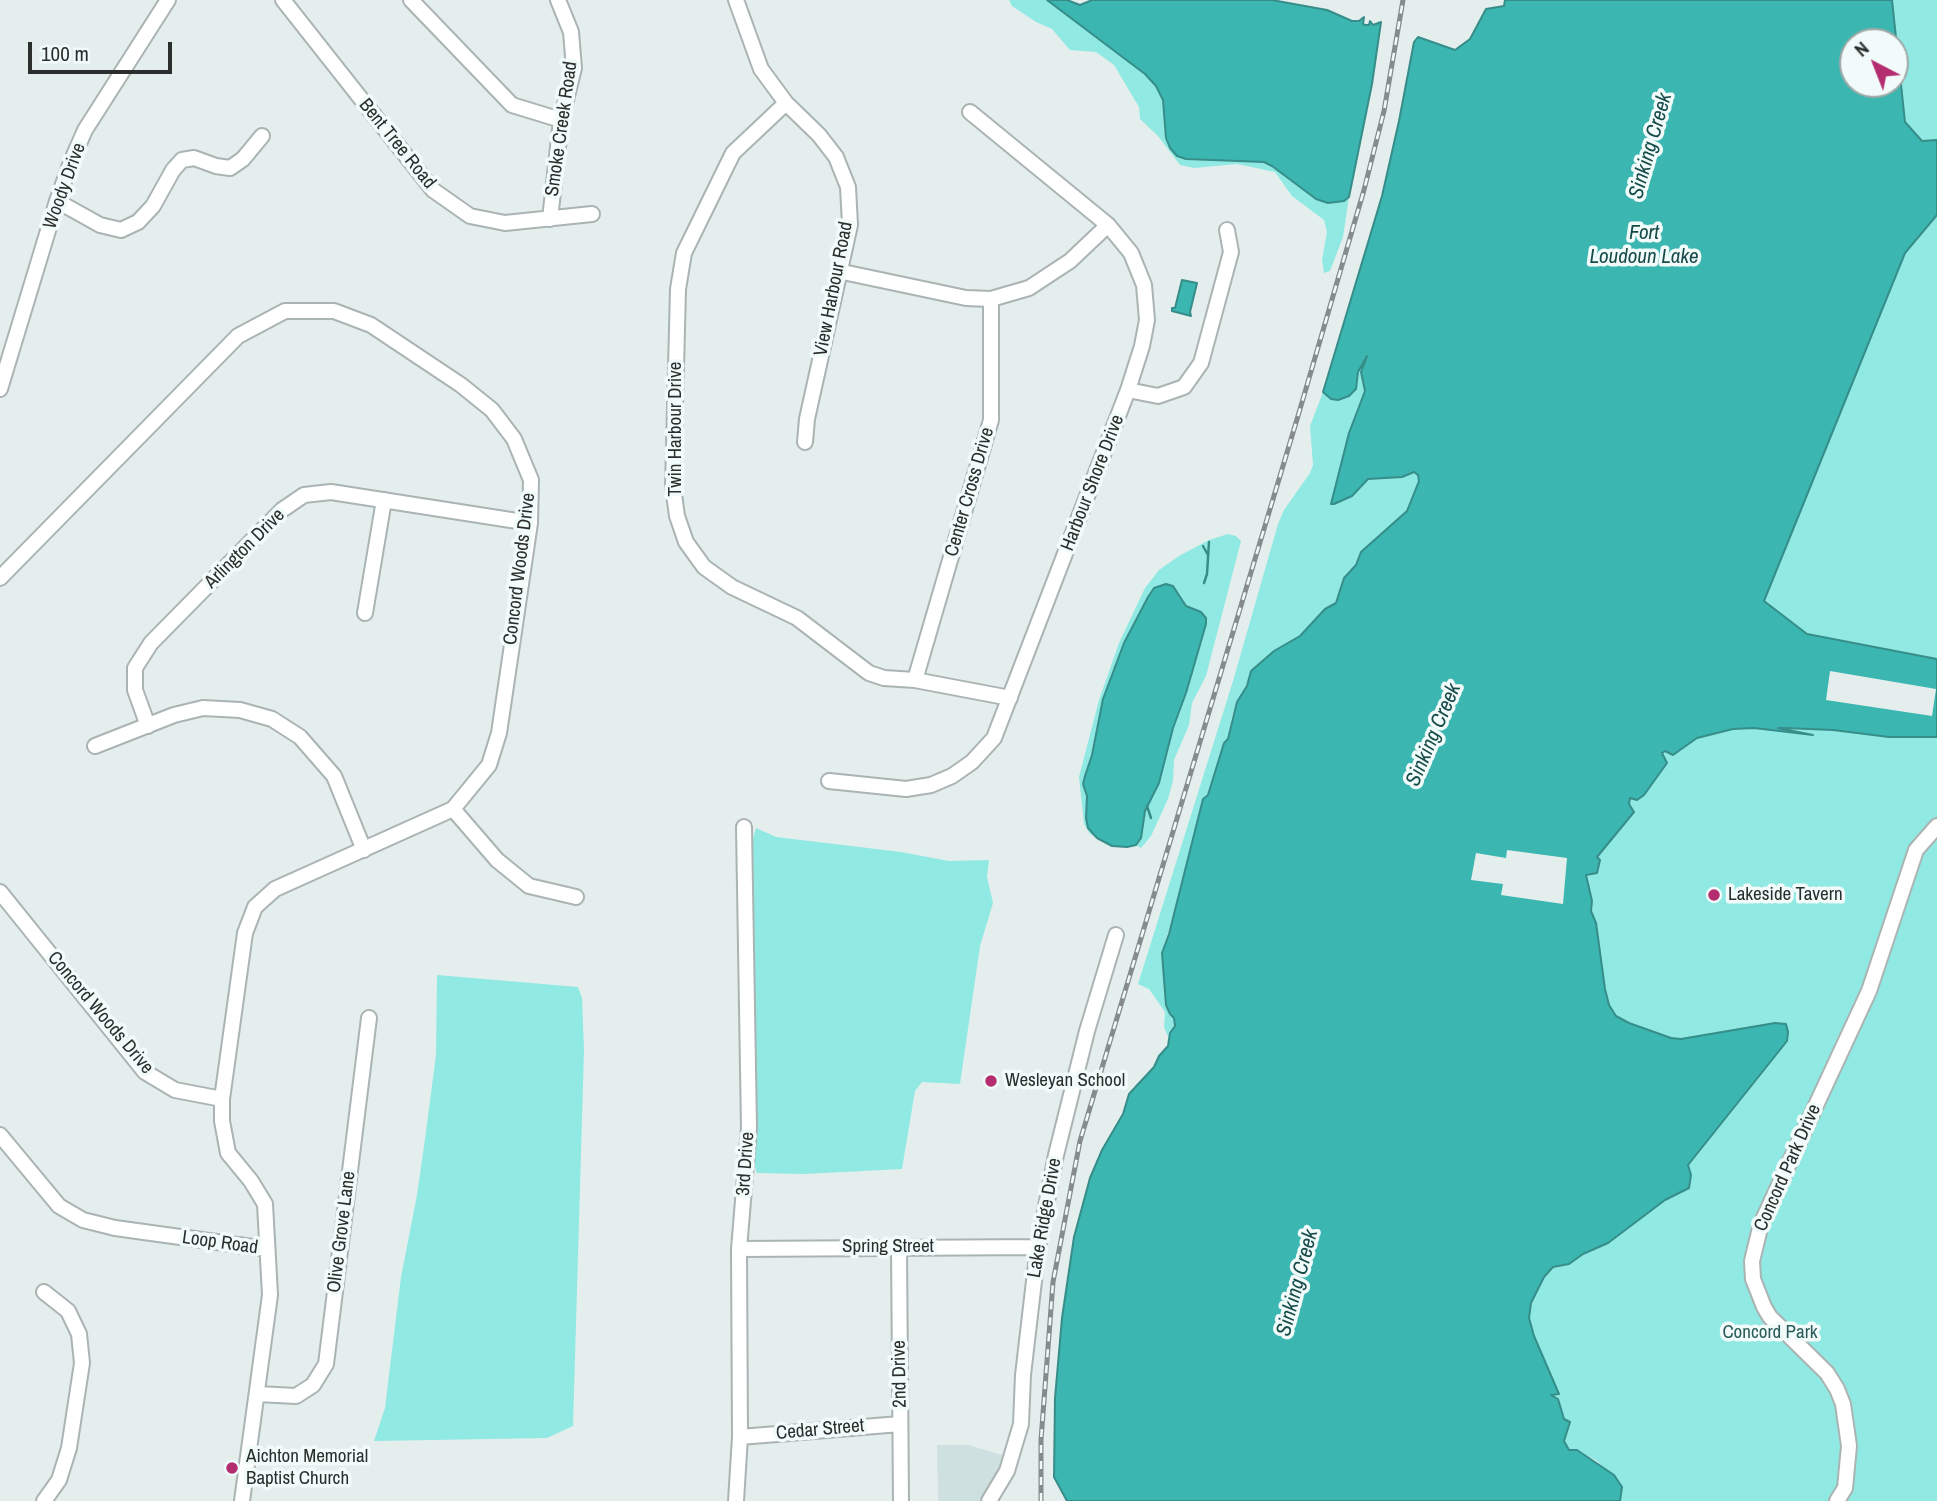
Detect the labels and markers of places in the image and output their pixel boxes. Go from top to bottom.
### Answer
place label: Lakeside Tavern [1728,884,1843,906]
marker: Lakeside Tavern [1706,887,1722,903]
place label: Wesleyan School [1005,1070,1125,1092]
marker: Wesleyan School [983,1073,999,1089]
place label: Aichton Memorial Baptist Church [246,1446,368,1490]
marker: Aichton Memorial Baptist Church [224,1460,240,1476]

